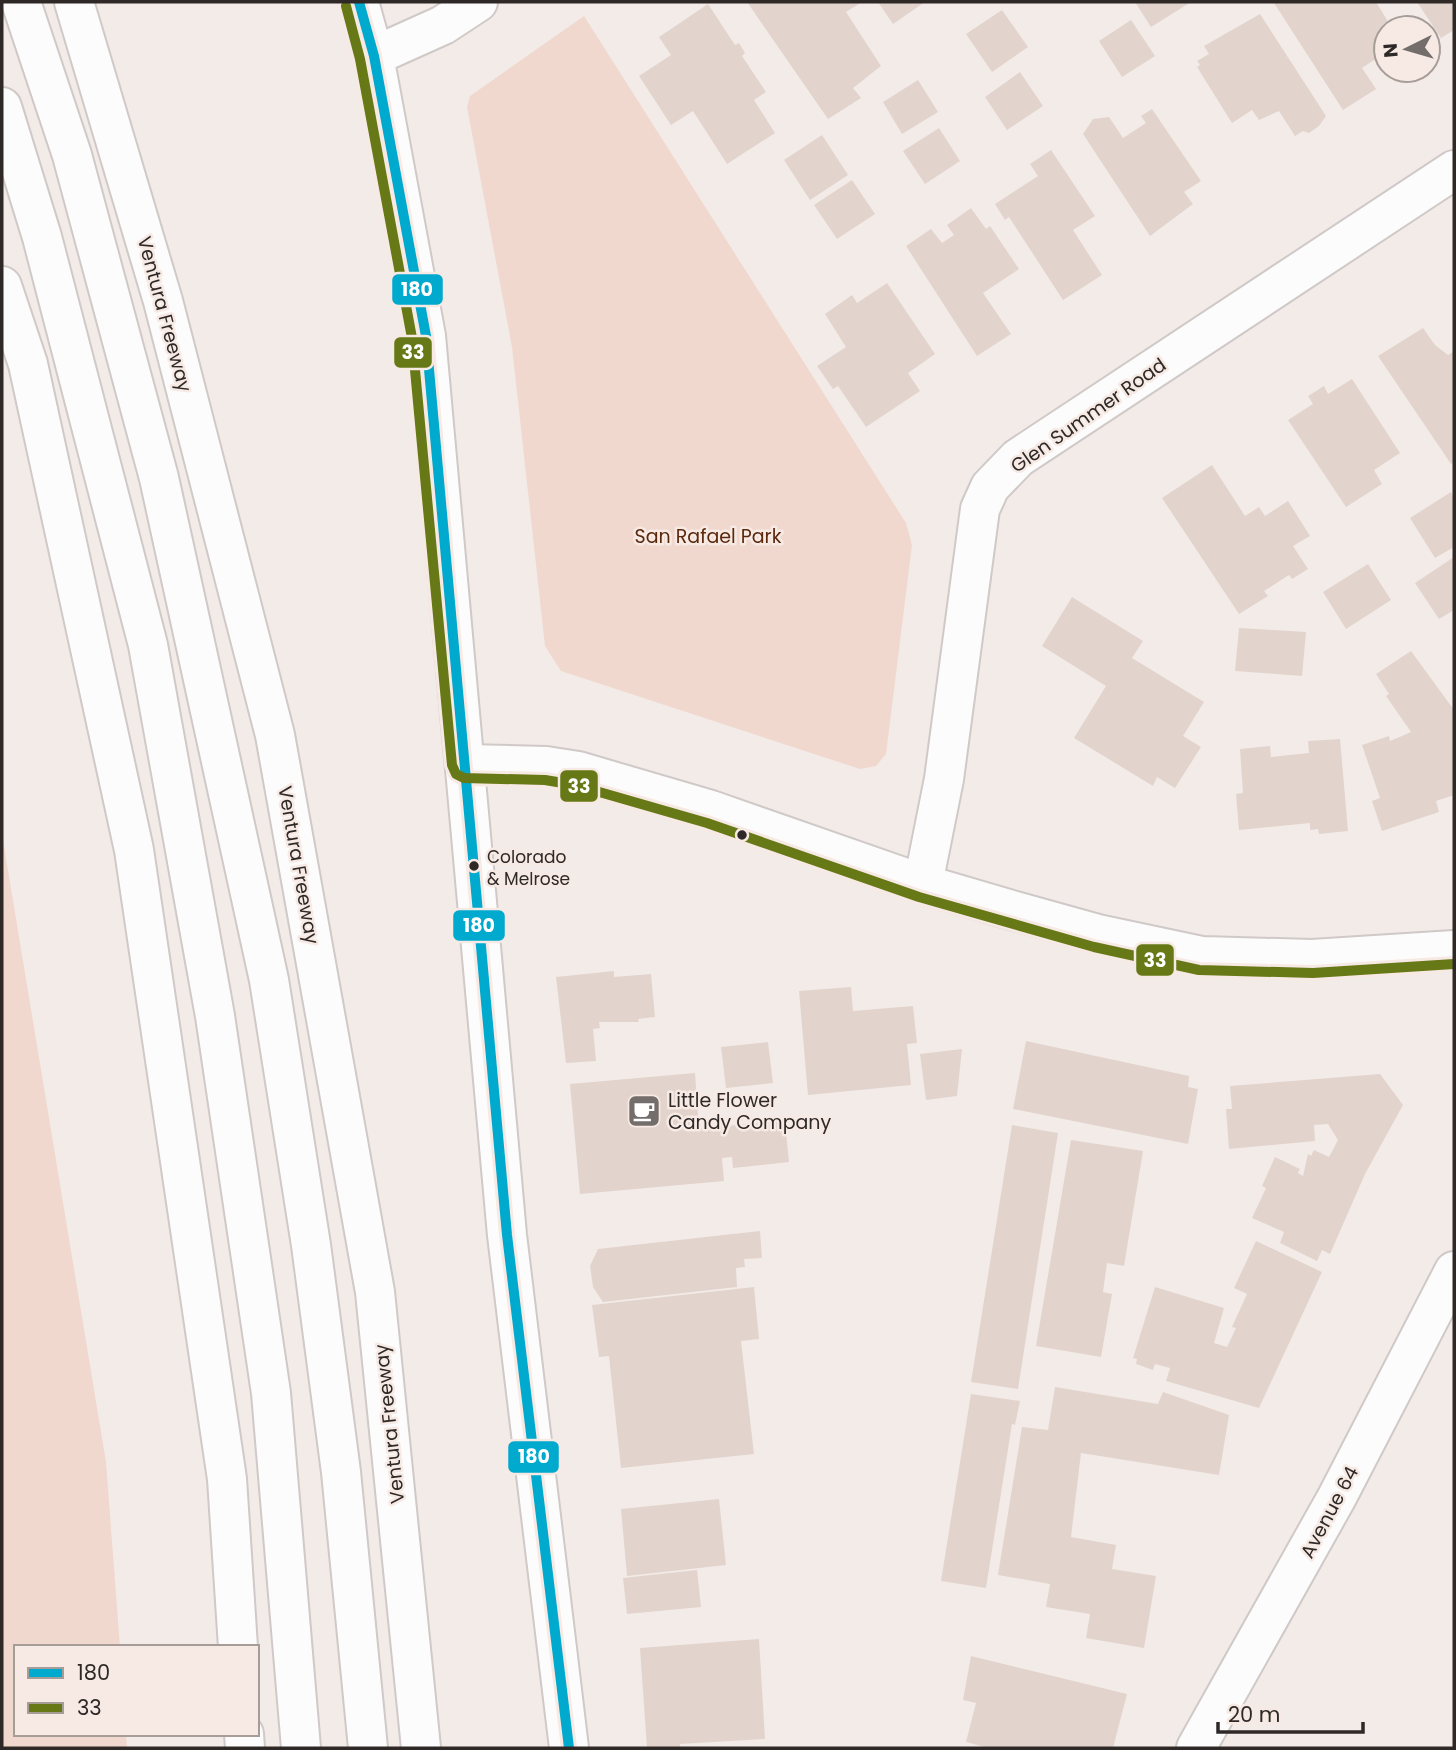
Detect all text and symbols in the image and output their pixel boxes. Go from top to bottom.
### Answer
north arrow [1372,14,1442,84]
text: N [1376,42,1405,59]
street label: Ventura Freeway [131,233,198,395]
line badge: 180 [391,273,444,306]
text: 180 [401,276,433,303]
line badge: 33 [393,336,433,369]
text: 33 [402,339,425,366]
street label: Glen Summer Road [1005,352,1172,479]
park label: San Rafael Park [635,523,782,550]
line badge: 33 [559,769,599,803]
text: 33 [568,773,591,800]
street label: Ventura Freeway [271,784,326,947]
unlabelled marker [735,828,749,842]
place label: Colorado & Melrose [487,845,570,891]
marker: Colorado & Melrose [467,859,481,873]
line badge: 180 [452,909,506,942]
text: 180 [463,912,495,939]
line badge: 33 [1135,943,1175,977]
text: 33 [1144,947,1167,974]
place label: Little Flower Candy Company [668,1087,832,1136]
cafe icon: Little Flower Candy Company [625,1092,663,1130]
street label: Ventura Freeway [368,1343,411,1505]
line badge: 180 [507,1440,560,1474]
text: 180 [518,1443,550,1470]
street label: Avenue 64 [1294,1462,1365,1563]
legend [14,1645,259,1736]
text: 180 [77,1658,110,1687]
scale bar [1218,1690,1363,1734]
text: 33 [77,1693,102,1722]
text: 20 m [1228,1700,1281,1729]

